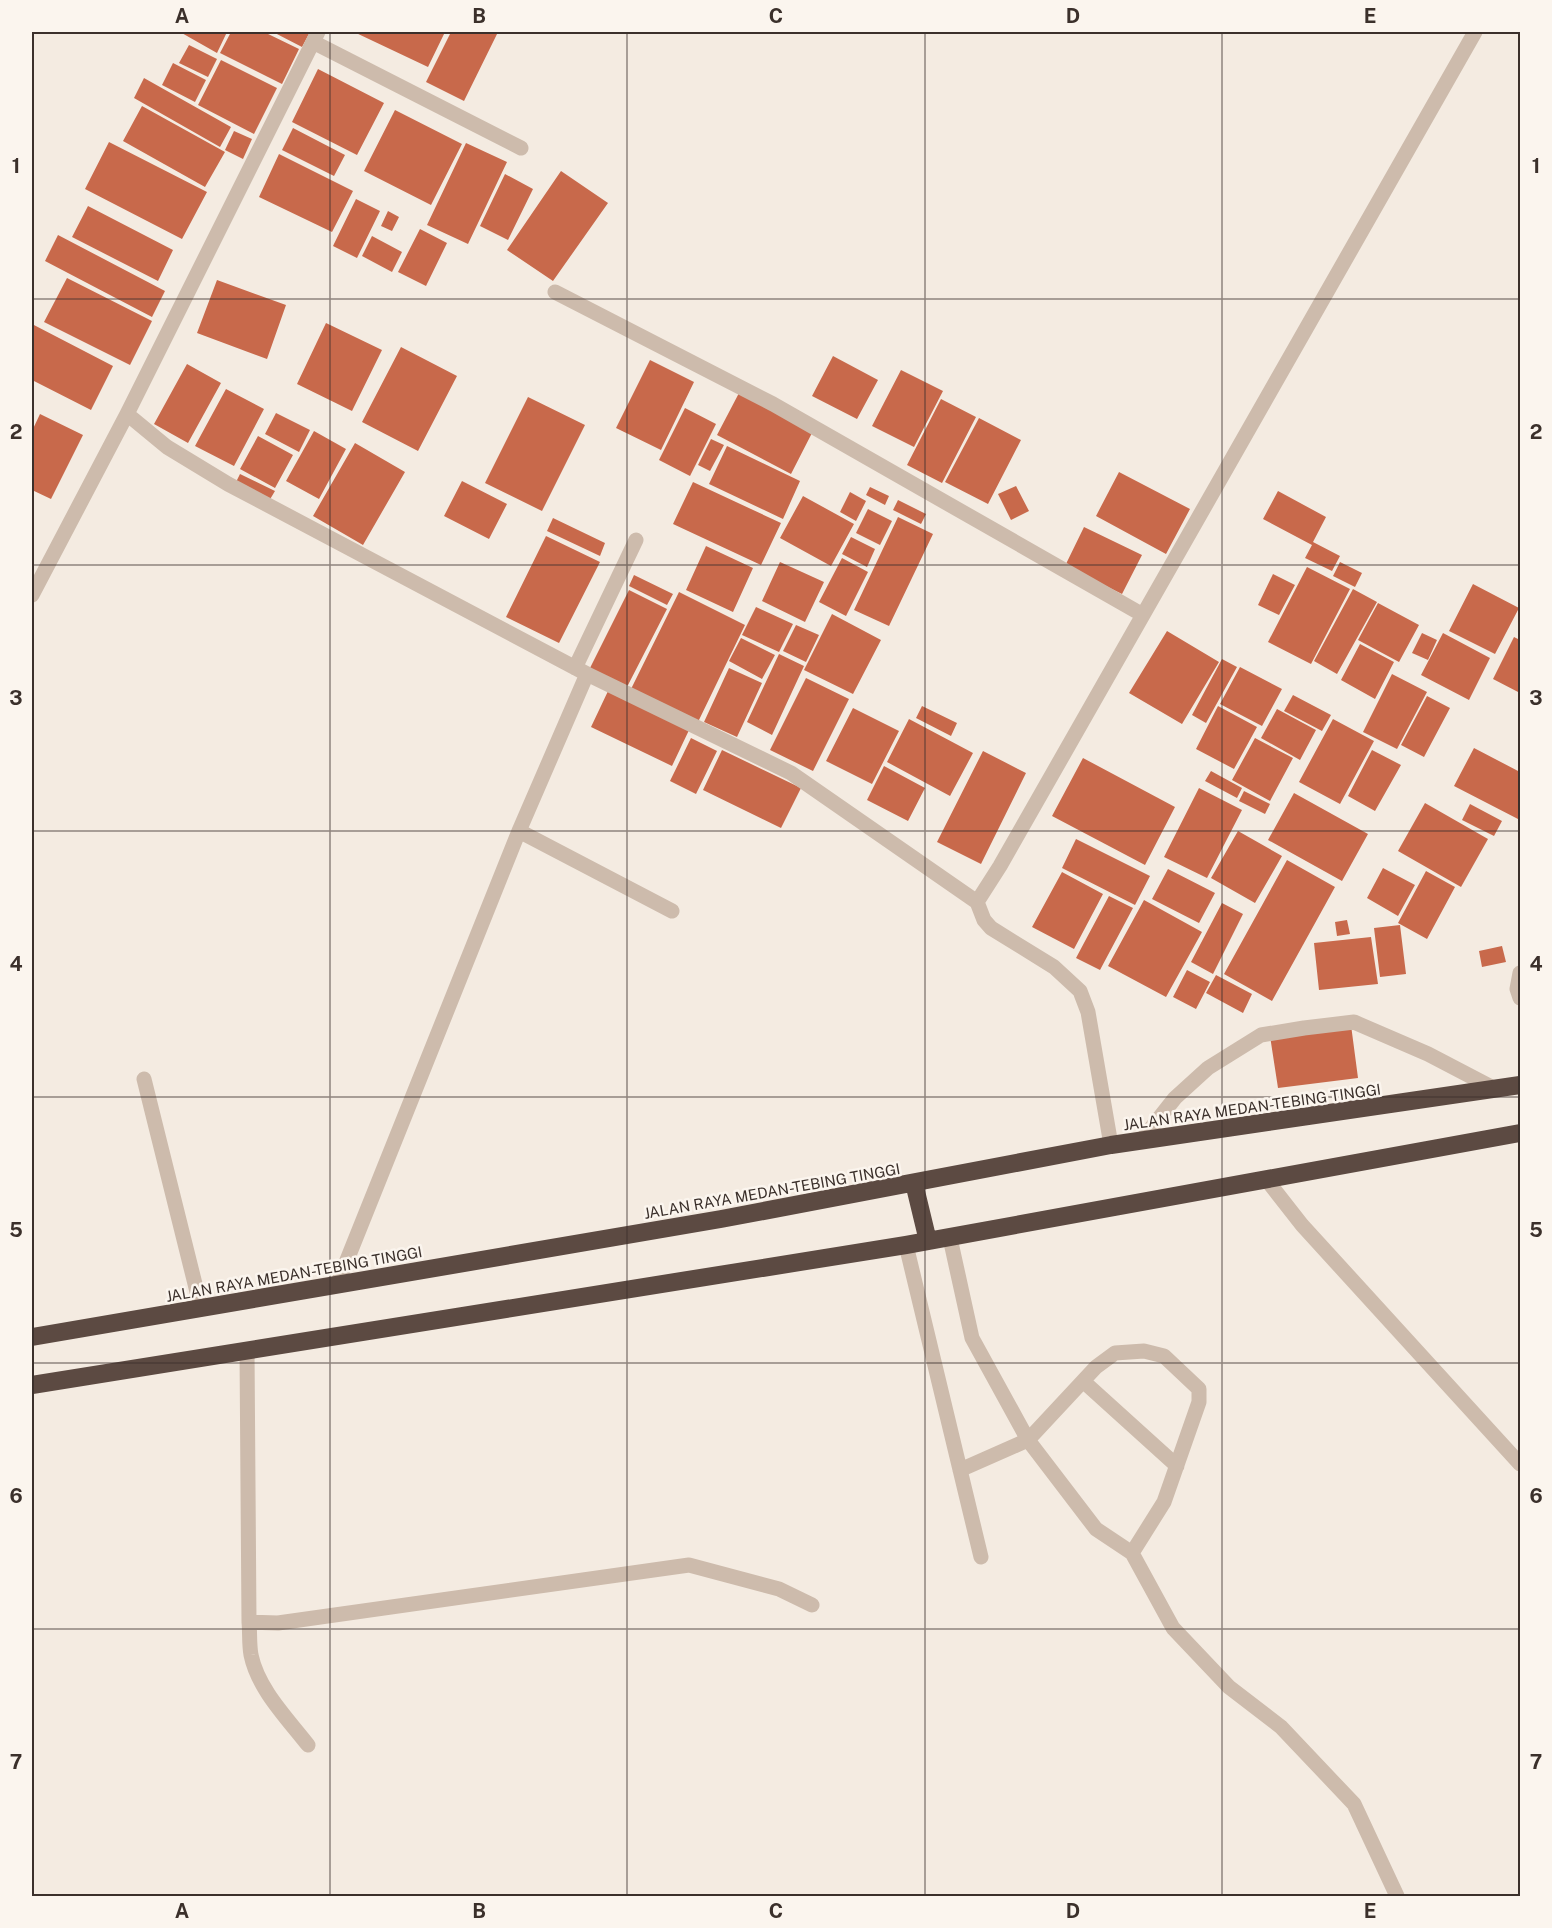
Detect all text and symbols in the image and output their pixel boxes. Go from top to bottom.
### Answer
text: A [175,4,189,28]
text: B [472,4,486,28]
text: C [769,4,783,28]
text: D [1066,4,1080,28]
text: E [1364,4,1376,28]
text: 1 [12,154,20,178]
text: 1 [1532,154,1540,178]
text: 2 [10,420,22,444]
text: 2 [1530,420,1542,444]
text: 3 [9,686,23,710]
text: 3 [1529,686,1543,710]
text: 4 [9,952,23,976]
text: 4 [1529,952,1543,976]
street label: JALAN RAYA MEDAN-TEBING TINGGI [1122,1080,1382,1134]
street label: JALAN RAYA MEDAN-TEBING TINGGI [642,1160,902,1222]
text: 5 [9,1218,23,1242]
text: 5 [1529,1218,1543,1242]
street label: JALAN RAYA MEDAN-TEBING TINGGI [164,1243,424,1305]
text: 6 [9,1484,23,1508]
text: 6 [1529,1484,1543,1508]
text: 7 [10,1750,22,1774]
text: 7 [1530,1750,1542,1774]
text: A [175,1899,189,1923]
text: B [472,1899,486,1923]
text: C [769,1899,783,1923]
text: D [1066,1899,1080,1923]
text: E [1364,1899,1376,1923]

